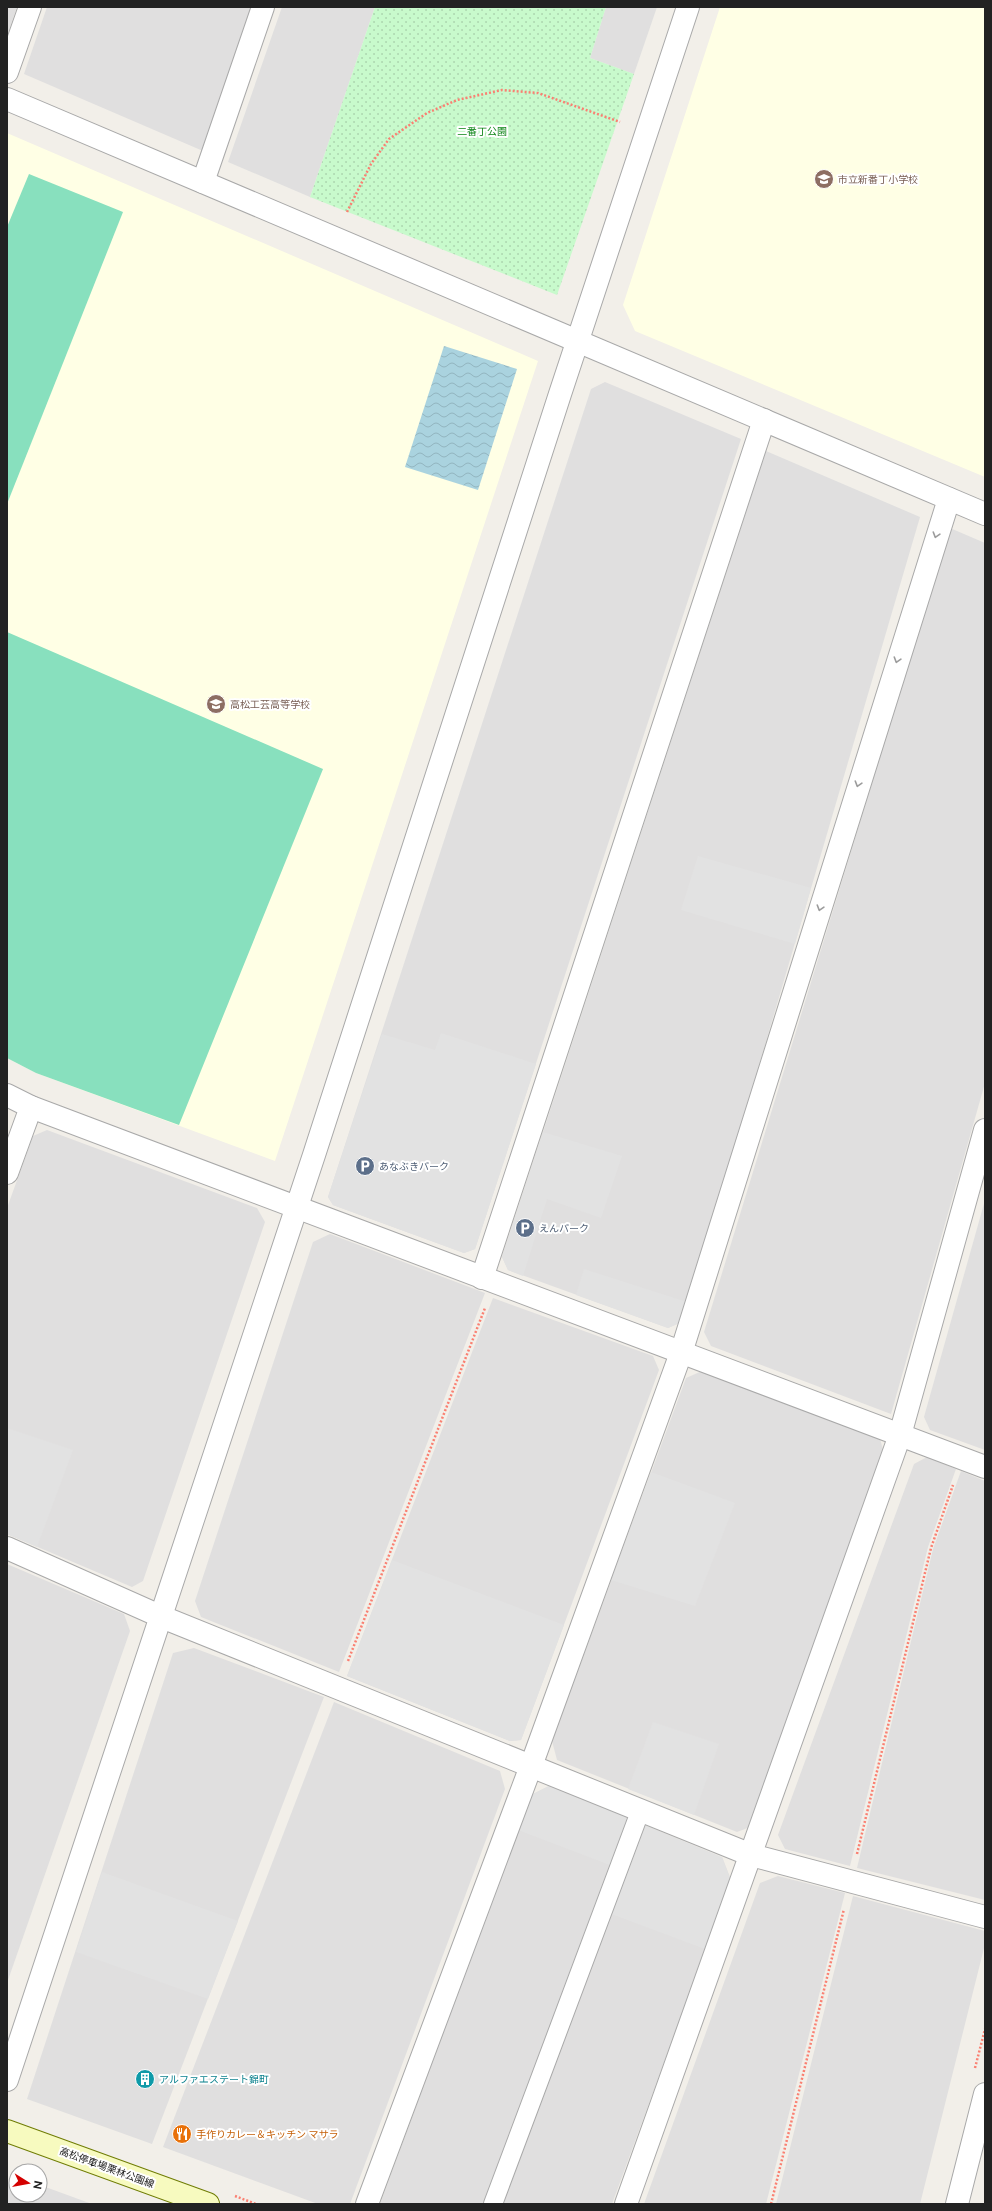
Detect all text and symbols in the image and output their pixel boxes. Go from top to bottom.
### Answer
park label: 二番丁公園 [457,125,507,137]
school or university icon: 市立新番丁小学校 [813,168,835,190]
place label: 市立新番丁小学校 [838,173,918,185]
one-way arrow [932,532,941,539]
one-way arrow [893,656,902,663]
school or university icon: 高松工芸高等学校 [205,693,227,715]
place label: 高松工芸高等学校 [230,698,310,710]
one-way arrow [854,780,863,787]
one-way arrow [816,904,825,911]
parking icon: あなぶきパーク [354,1155,376,1177]
place label: あなぶきパーク [379,1160,449,1172]
parking icon: えんパーク [514,1217,536,1239]
place label: えんパーク [539,1222,589,1234]
building icon: アルファエステート錦町 [134,2068,156,2090]
place label: アルファエステート錦町 [159,2073,269,2085]
restaurant icon: 手作りカレー＆キッチン マサラ [171,2123,193,2145]
place label: 手作りカレー＆キッチン マサラ [196,2128,338,2140]
street label: 高松停車場栗林公園線 [58,2144,156,2190]
north arrow [8,2163,48,2203]
text: N [31,2180,45,2190]

